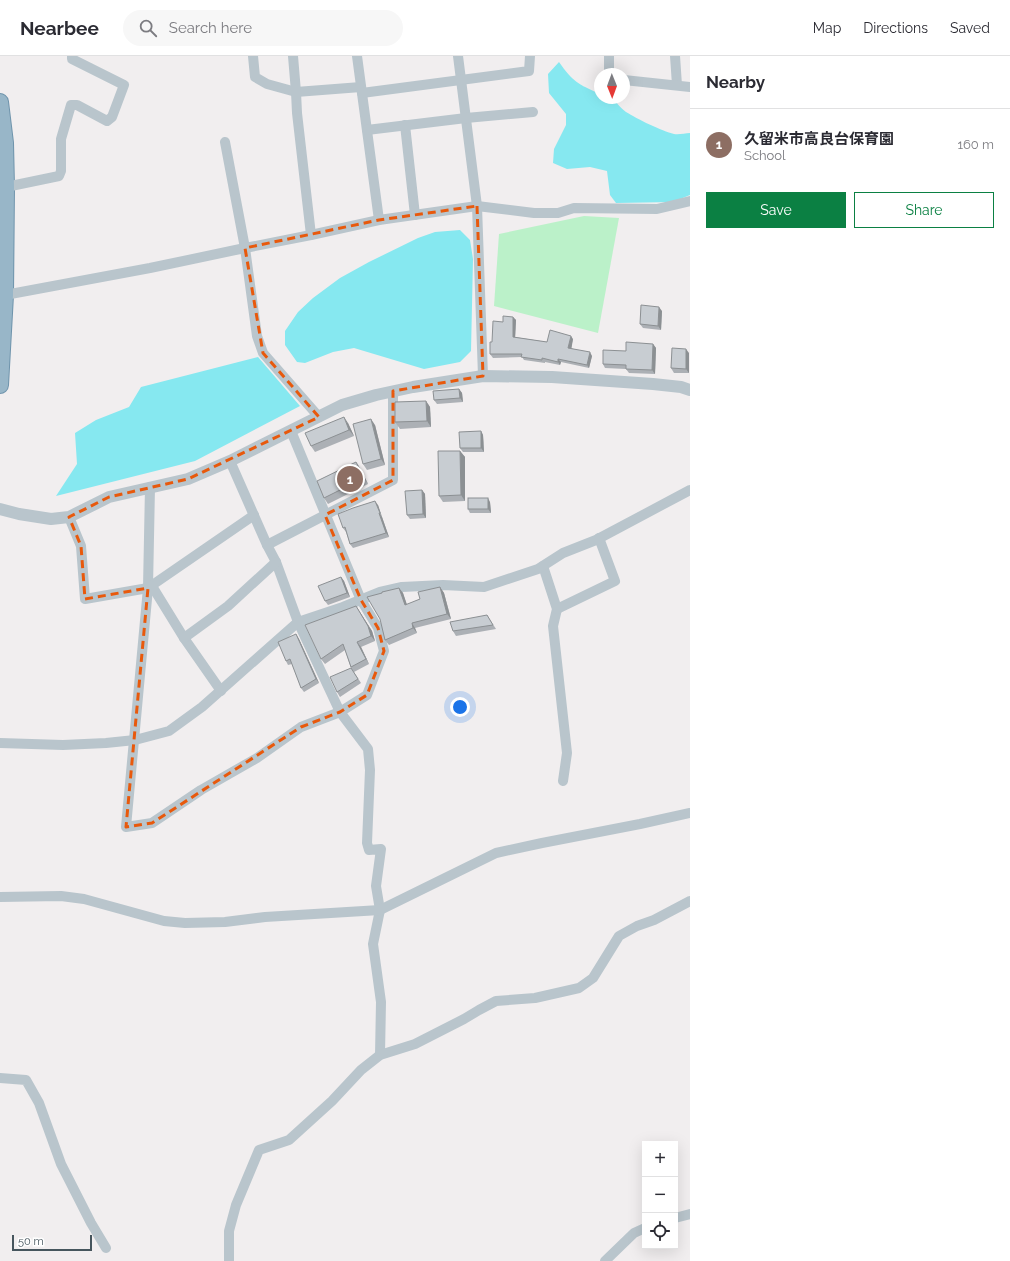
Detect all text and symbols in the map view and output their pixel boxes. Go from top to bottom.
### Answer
search box [123,10,403,46]
text: Nearbee [20,17,99,39]
icon: search [137,17,159,39]
text: Search here [169,19,252,37]
text: Map [813,20,841,36]
text: Directions [863,20,928,36]
text: Saved [950,20,990,36]
north arrow [594,68,630,104]
text: Nearby [706,72,765,92]
text: 久留米市高良台保育園 [744,130,894,148]
text: 1 [716,137,722,152]
text: 160 m [957,137,994,152]
text: School [744,148,786,163]
button: Save [706,192,846,228]
button: Share [854,192,994,228]
pin: 1 [337,464,363,494]
your location [450,697,470,717]
map controls [642,1141,678,1249]
button: + [642,1141,678,1177]
button: − [642,1177,678,1213]
button: locate [642,1213,678,1249]
scale bar [12,1233,92,1252]
text: 50 m [18,1235,44,1248]

